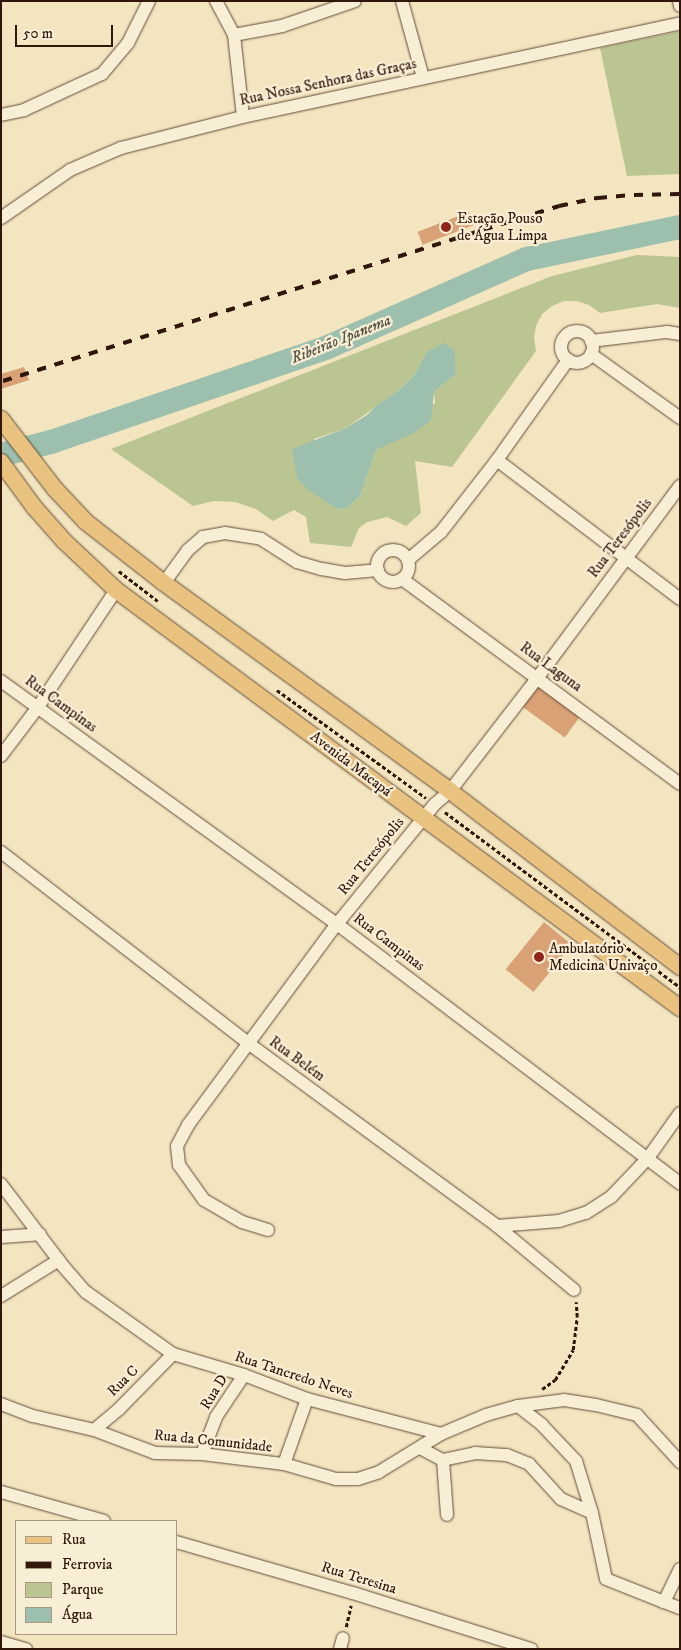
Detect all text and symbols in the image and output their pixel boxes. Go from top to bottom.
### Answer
scale bar [18,15,115,47]
text: 50 m [23,24,53,43]
street label: Rua Nossa Senhora das Graças [238,54,418,110]
place label: Estação Pouso de Água Limpa [457,209,547,244]
marker: Estação Pouso de Água Limpa [439,220,453,234]
water label: Ribeirão Ipanema [288,310,394,368]
street label: Rua Teresópolis [584,495,656,581]
street label: Rua Laguna [516,638,586,696]
street label: Rua Campinas [21,672,101,736]
street label: Avenida Macapá [307,727,395,801]
street label: Rua Teresópolis [334,813,408,899]
street label: Rua Campinas [350,909,428,975]
place label: Ambulatório Medicina Univaço [549,939,658,974]
marker: Ambulatório Medicina Univaço [533,951,545,963]
street label: Rua Belém [266,1033,328,1085]
street label: Rua Tancredo Neves [233,1347,355,1403]
street label: Rua C [104,1362,142,1400]
street label: Rua D [196,1371,232,1413]
street label: Rua da Comunidade [153,1426,273,1456]
legend [15,1520,178,1635]
text: Rua [62,1530,86,1549]
text: Ferrovia [62,1555,112,1574]
street label: Rua Teresina [319,1558,399,1598]
text: Parque [62,1580,103,1599]
text: Água [62,1605,92,1624]

